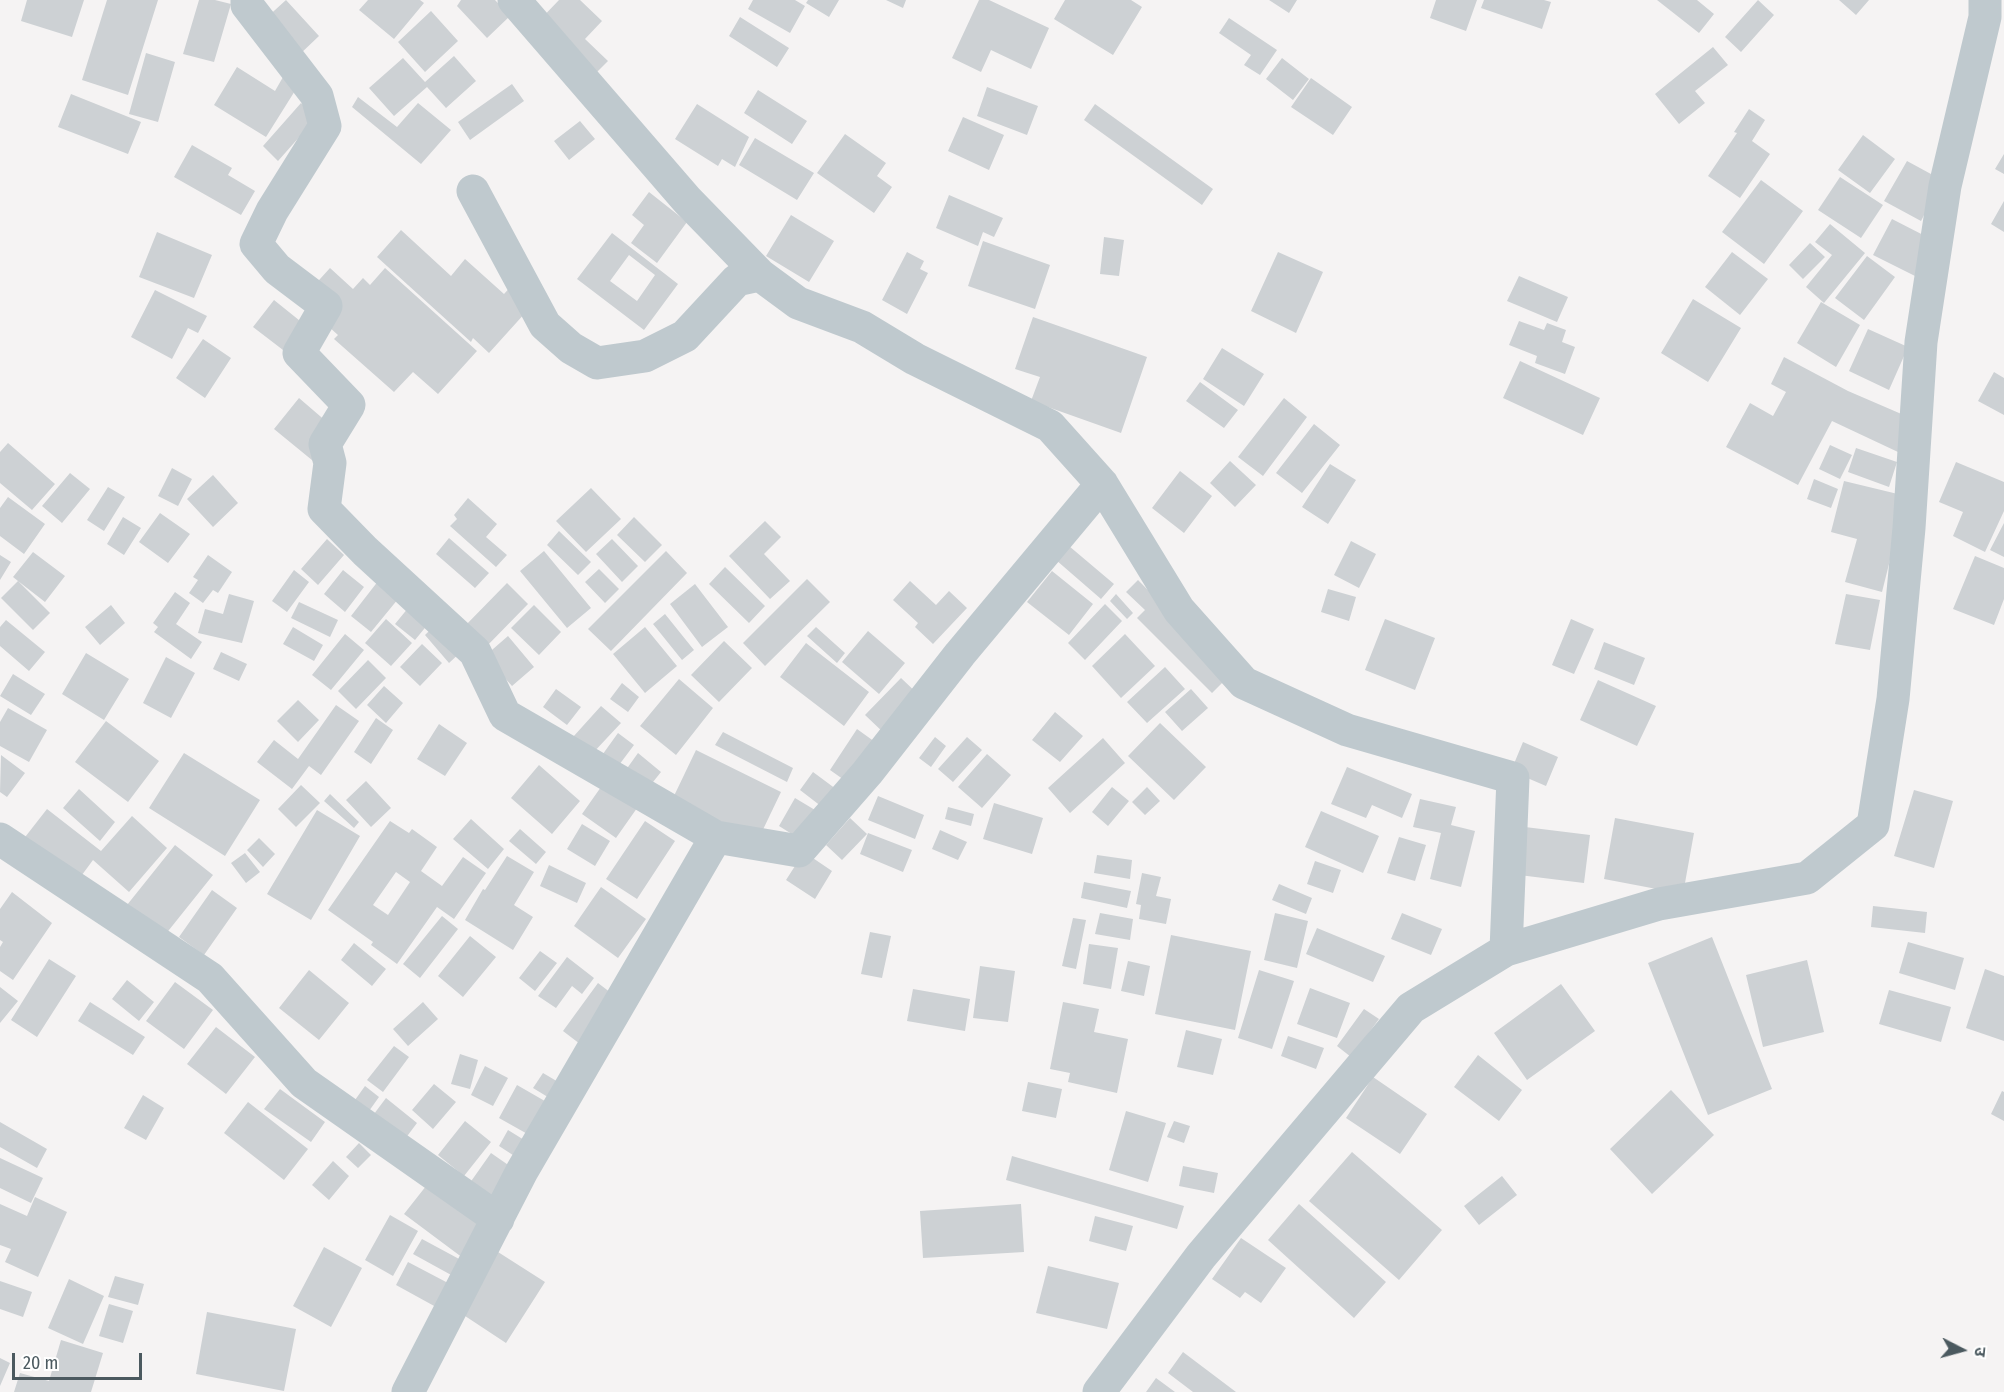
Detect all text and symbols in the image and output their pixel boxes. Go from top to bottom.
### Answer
north arrow [1932,1320,1992,1380]
scale bar [15,1341,146,1379]
text: उ [1970,1346,1990,1358]
text: 20 m [23,1352,58,1374]

